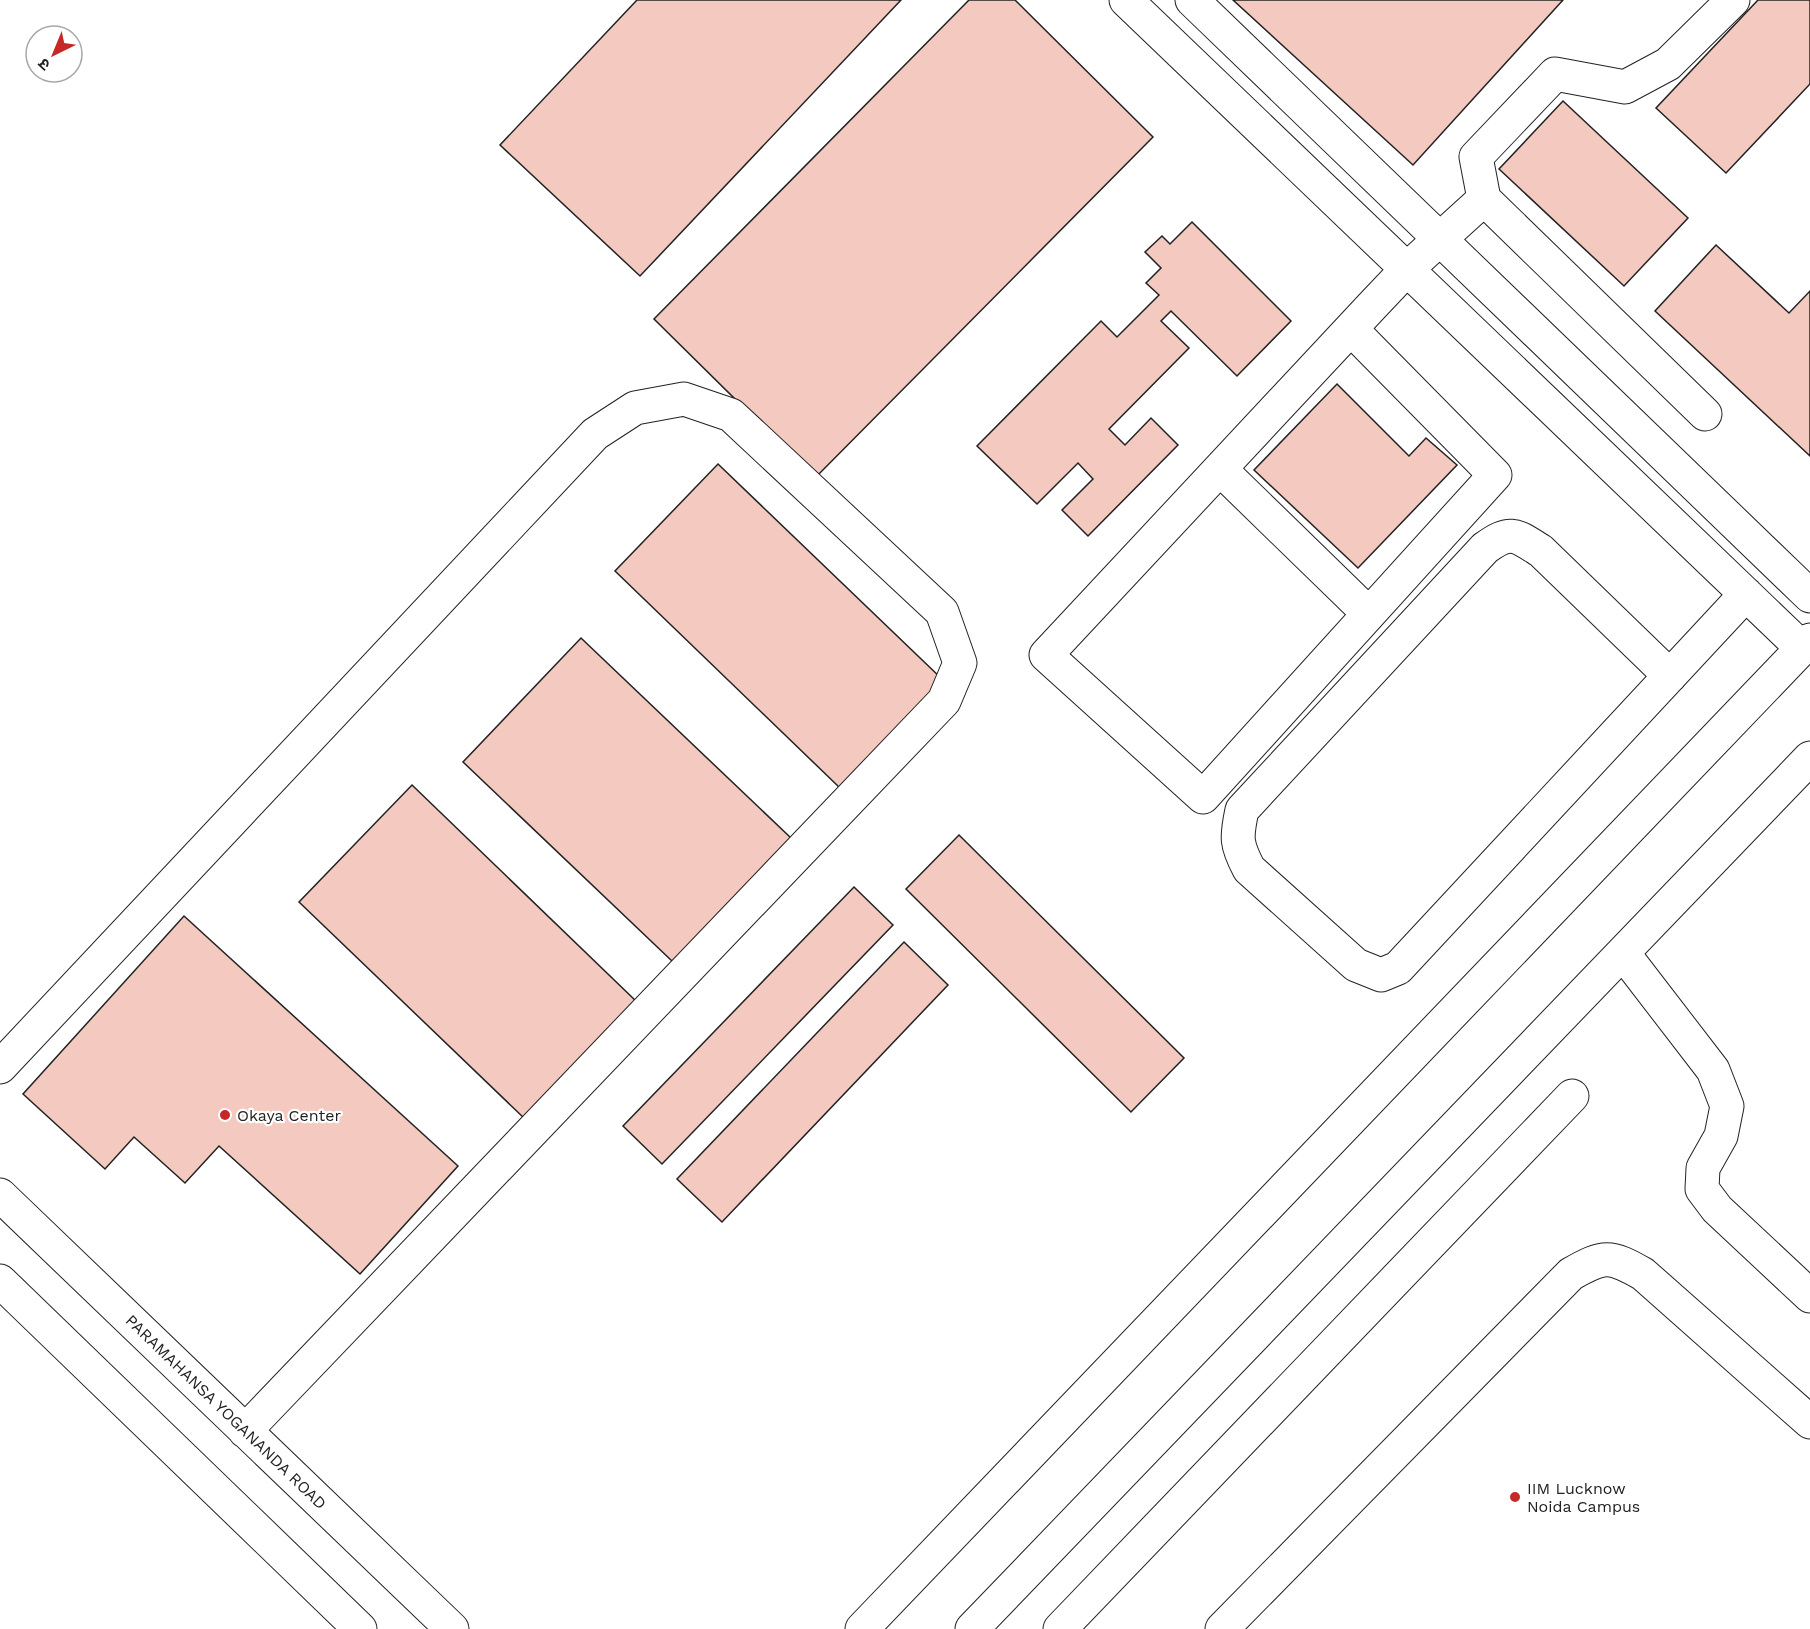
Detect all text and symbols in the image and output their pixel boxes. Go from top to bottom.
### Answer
north arrow [24,24,84,84]
text: उ [34,54,54,75]
place label: Okaya Center [237,1106,342,1125]
marker: Okaya Center [218,1108,232,1122]
street label: PARAMAHANSA YOGANANDA ROAD [122,1311,330,1513]
place label: IIM Lucknow Noida Campus [1527,1479,1640,1516]
marker: IIM Lucknow Noida Campus [1508,1490,1522,1504]

